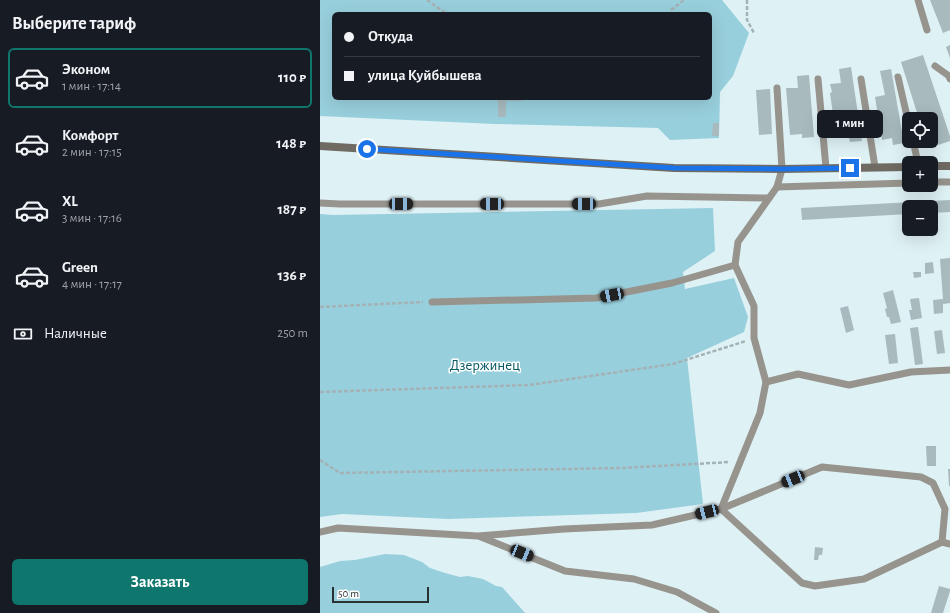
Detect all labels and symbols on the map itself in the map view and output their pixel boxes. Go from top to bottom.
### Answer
callout: 1 мин [817,110,883,138]
route start [358,140,376,158]
route end [841,159,859,177]
car [389,198,413,210]
car [480,198,504,210]
car [572,198,596,210]
car [599,287,625,303]
park label: Дзержинец [450,358,520,373]
car [780,469,806,489]
car [694,503,720,521]
car [509,543,535,563]
scale bar [332,585,429,604]

